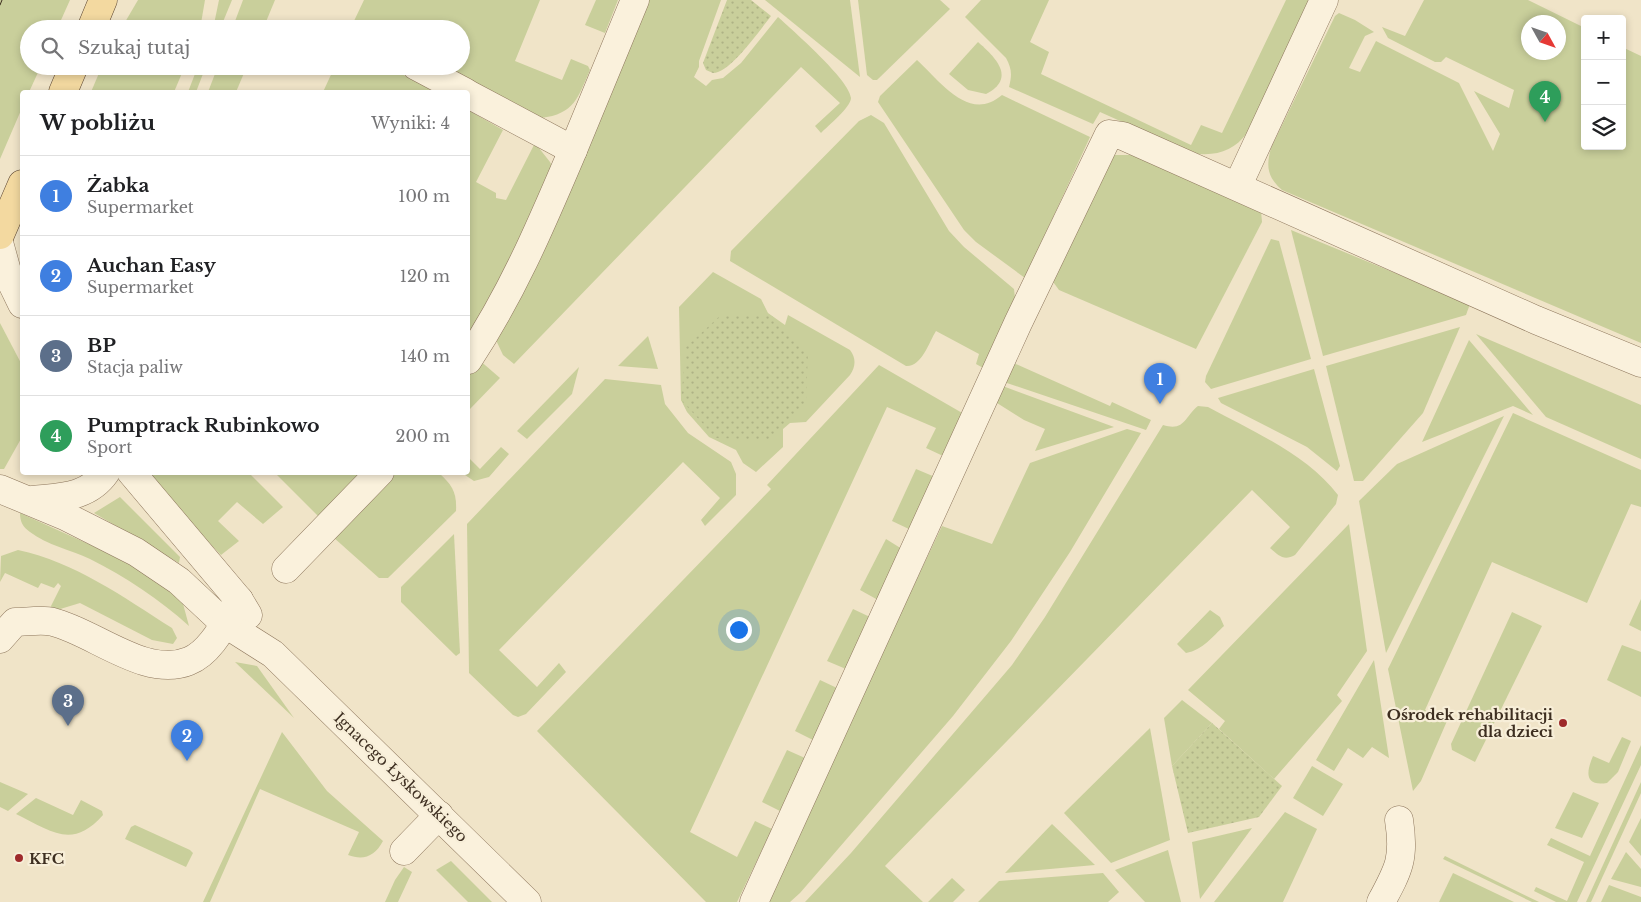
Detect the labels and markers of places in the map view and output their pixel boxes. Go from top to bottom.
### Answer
pin: 4 [1529,81,1561,122]
pin: 1 [1144,363,1176,404]
pin: 3 [52,685,84,726]
place label: Ośrodek rehabilitacji dla dzieci [1387,705,1554,741]
marker: Ośrodek rehabilitacji dla dzieci [1557,717,1569,729]
pin: 2 [171,720,203,761]
place label: KFC [29,849,64,868]
marker: KFC [13,852,25,864]

